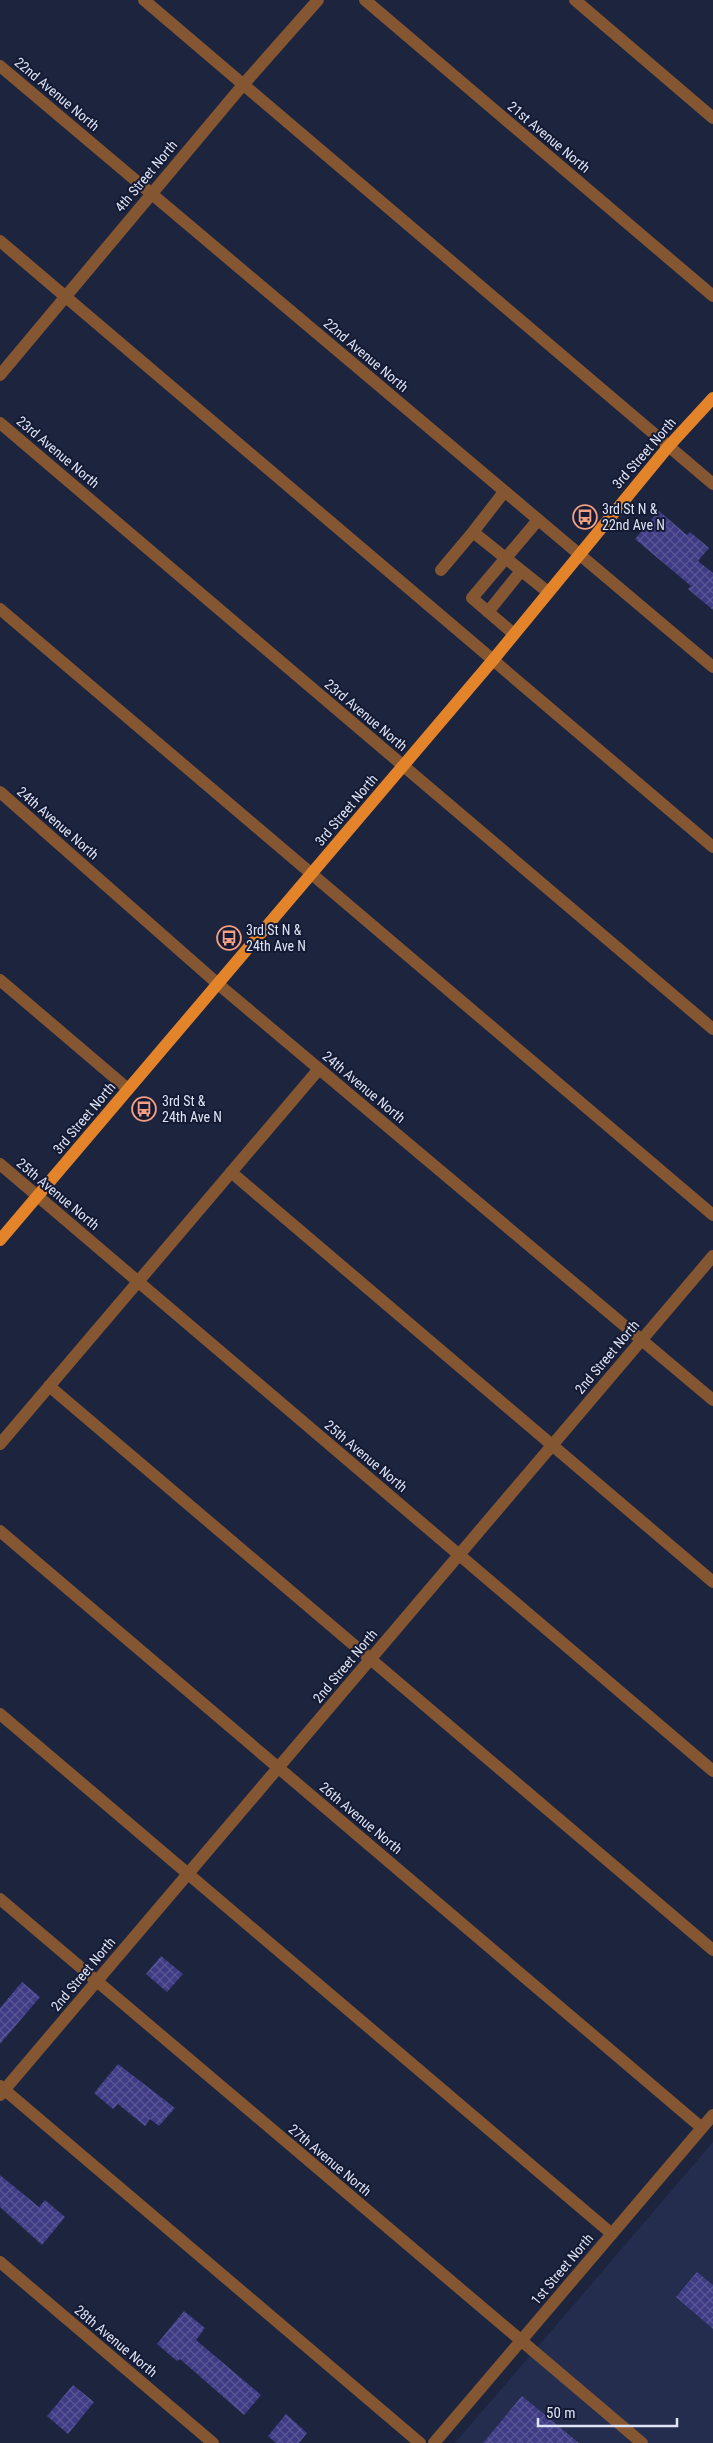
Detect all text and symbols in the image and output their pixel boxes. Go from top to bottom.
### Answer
street label: 22nd Avenue North [11,54,103,134]
street label: 21st Avenue North [505,98,593,176]
street label: 4th Street North [112,137,180,215]
street label: 22nd Avenue North [320,315,412,395]
street label: 23rd Avenue North [13,413,103,491]
street label: 3rd Street North [609,414,679,492]
place label: 3rd St N & 22nd Ave N [602,501,665,533]
bus stop icon: 3rd St N & 22nd Ave N [572,504,598,530]
street label: 23rd Avenue North [321,676,411,754]
street label: 3rd Street North [311,771,381,849]
street label: 24th Avenue North [14,783,102,863]
place label: 3rd St N & 24th Ave N [246,922,306,954]
bus stop icon: 3rd St N & 24th Ave N [216,925,242,951]
street label: 24th Avenue North [320,1048,408,1126]
street label: 3rd Street North [49,1079,119,1157]
place label: 3rd St & 24th Ave N [162,1093,222,1125]
bus stop icon: 3rd St & 24th Ave N [131,1096,157,1122]
street label: 25th Avenue North [14,1155,102,1233]
street label: 2nd Street North [572,1317,642,1397]
street label: 25th Avenue North [322,1417,410,1495]
street label: 2nd Street North [310,1626,380,1706]
street label: 26th Avenue North [317,1779,405,1857]
street label: 2nd Street North [48,1934,118,2014]
street label: 27th Avenue North [286,2121,374,2199]
street label: 1st Street North [528,2230,596,2308]
street label: 28th Avenue North [72,2302,160,2380]
scale bar [538,2396,677,2428]
text: 50 m [546,2404,576,2422]

